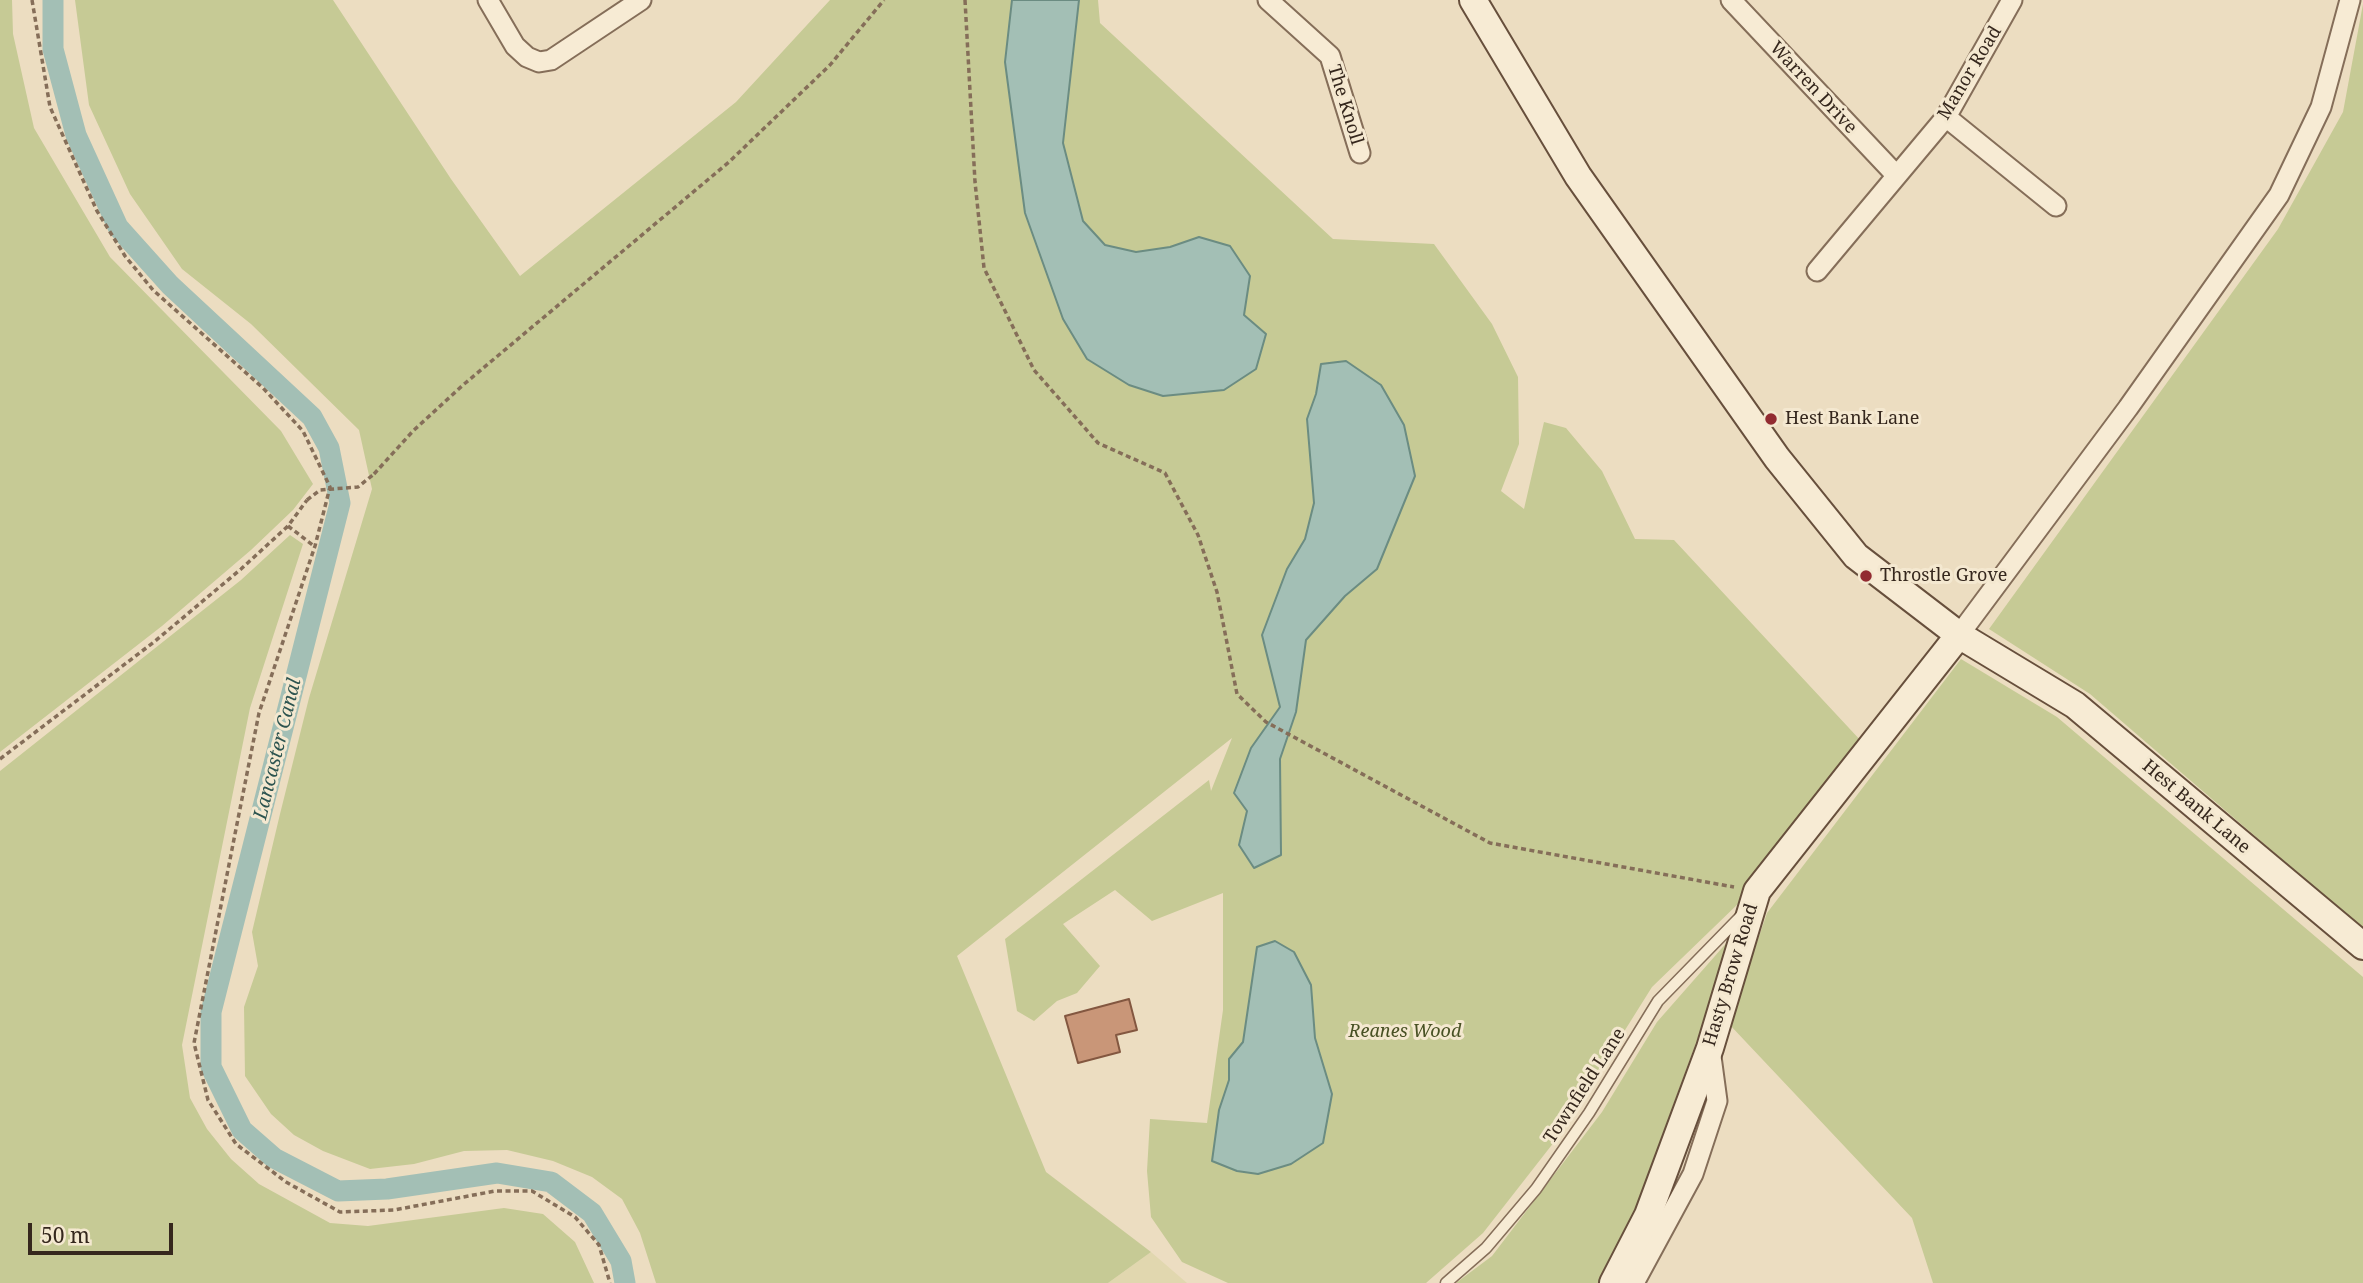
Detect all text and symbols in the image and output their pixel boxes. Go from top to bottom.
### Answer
street label: Manor Road [1934,22,2006,124]
street label: Warren Drive [1765,37,1861,139]
street label: The Knoll [1323,62,1367,148]
place label: Hest Bank Lane [1785,408,1919,430]
marker: Hest Bank Lane [1763,411,1779,427]
place label: Throstle Grove [1880,565,2007,587]
marker: Throstle Grove [1858,568,1874,584]
water label: Lancaster Canal [249,676,307,822]
street label: Hest Bank Lane [2138,756,2254,858]
street label: Hasty Brow Road [1699,901,1763,1049]
park label: Reanes Wood [1349,1021,1461,1043]
street label: Townfield Lane [1540,1024,1630,1148]
scale bar [32,1210,177,1254]
text: 50 m [41,1221,90,1249]

